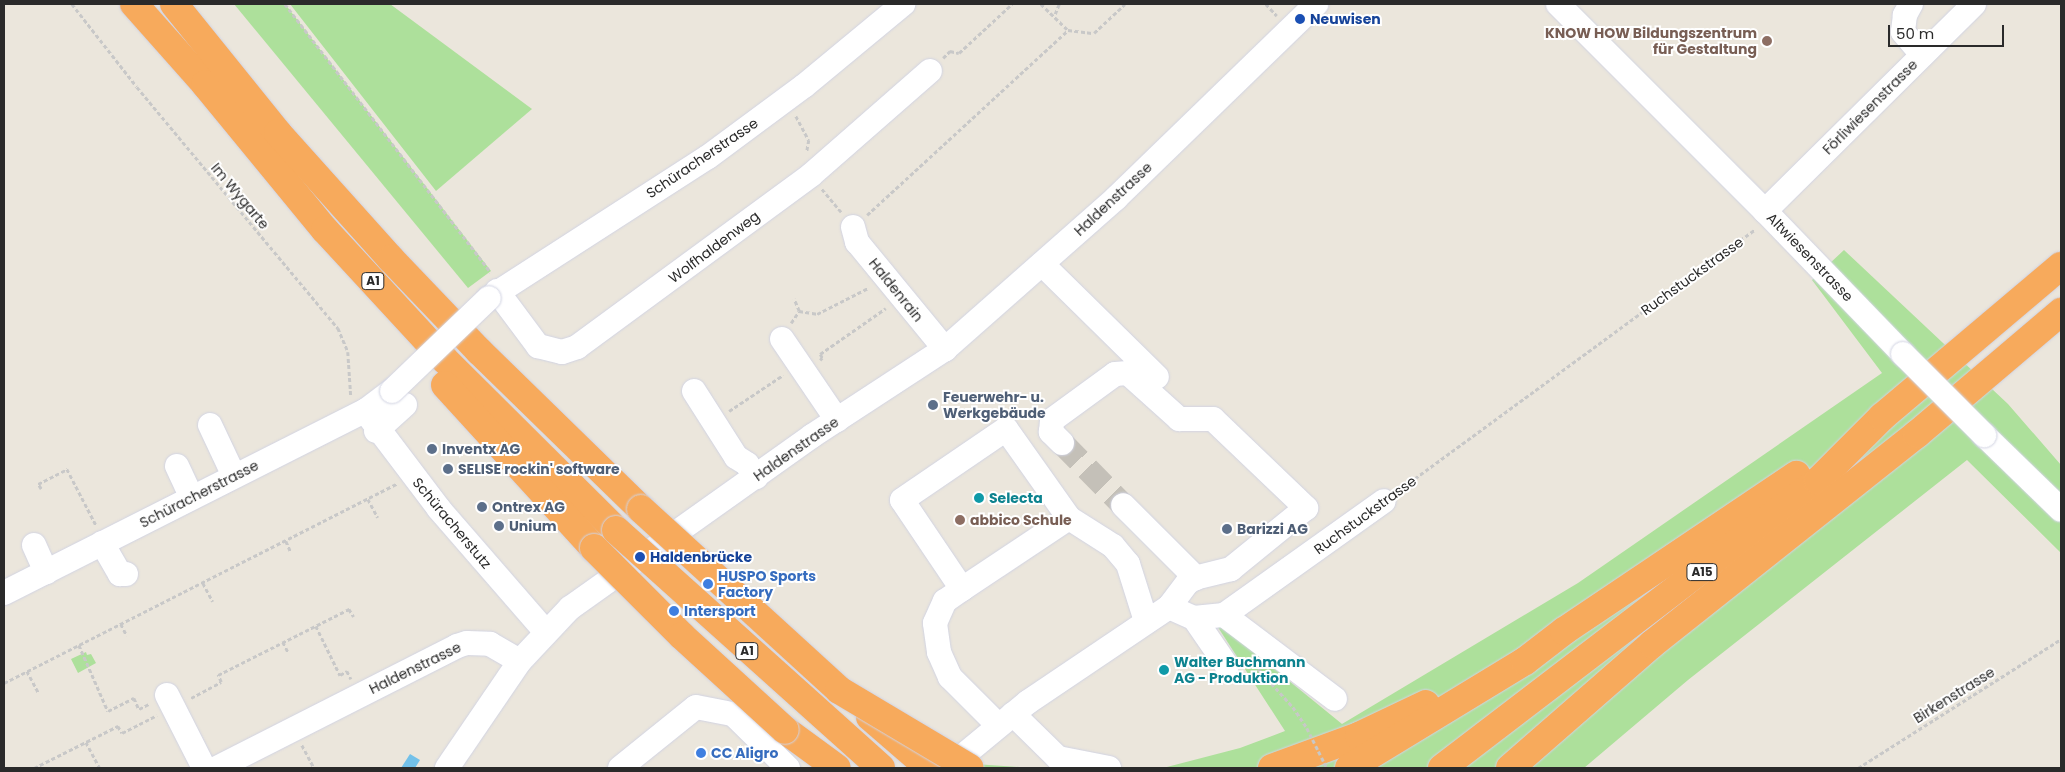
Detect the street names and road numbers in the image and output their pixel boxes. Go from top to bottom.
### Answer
street label: Förliwiesenstrasse [1819,56,1921,158]
street label: Schüracherstrasse [643,114,761,202]
street label: Haldenstrasse [1071,159,1155,239]
street label: Im Wygarte [208,160,272,232]
street label: Wolfhaldenweg [665,207,763,287]
street label: Altwiesenstrasse [1763,209,1857,305]
street label: Ruchstuckstrasse [1638,233,1746,319]
street label: Haldenrain [865,255,927,325]
road number: A1 [360,272,386,290]
street label: Haldenstrasse [750,413,842,485]
street label: Schüracherstrasse [137,457,261,531]
street label: Ruchstuckstrasse [1311,472,1419,558]
street label: Schüracherstutz [409,474,495,572]
road number: A15 [1686,562,1718,582]
street label: Haldenstrasse [366,639,464,697]
road number: A1 [734,641,760,660]
street label: Birkenstrasse [1910,663,1998,727]

